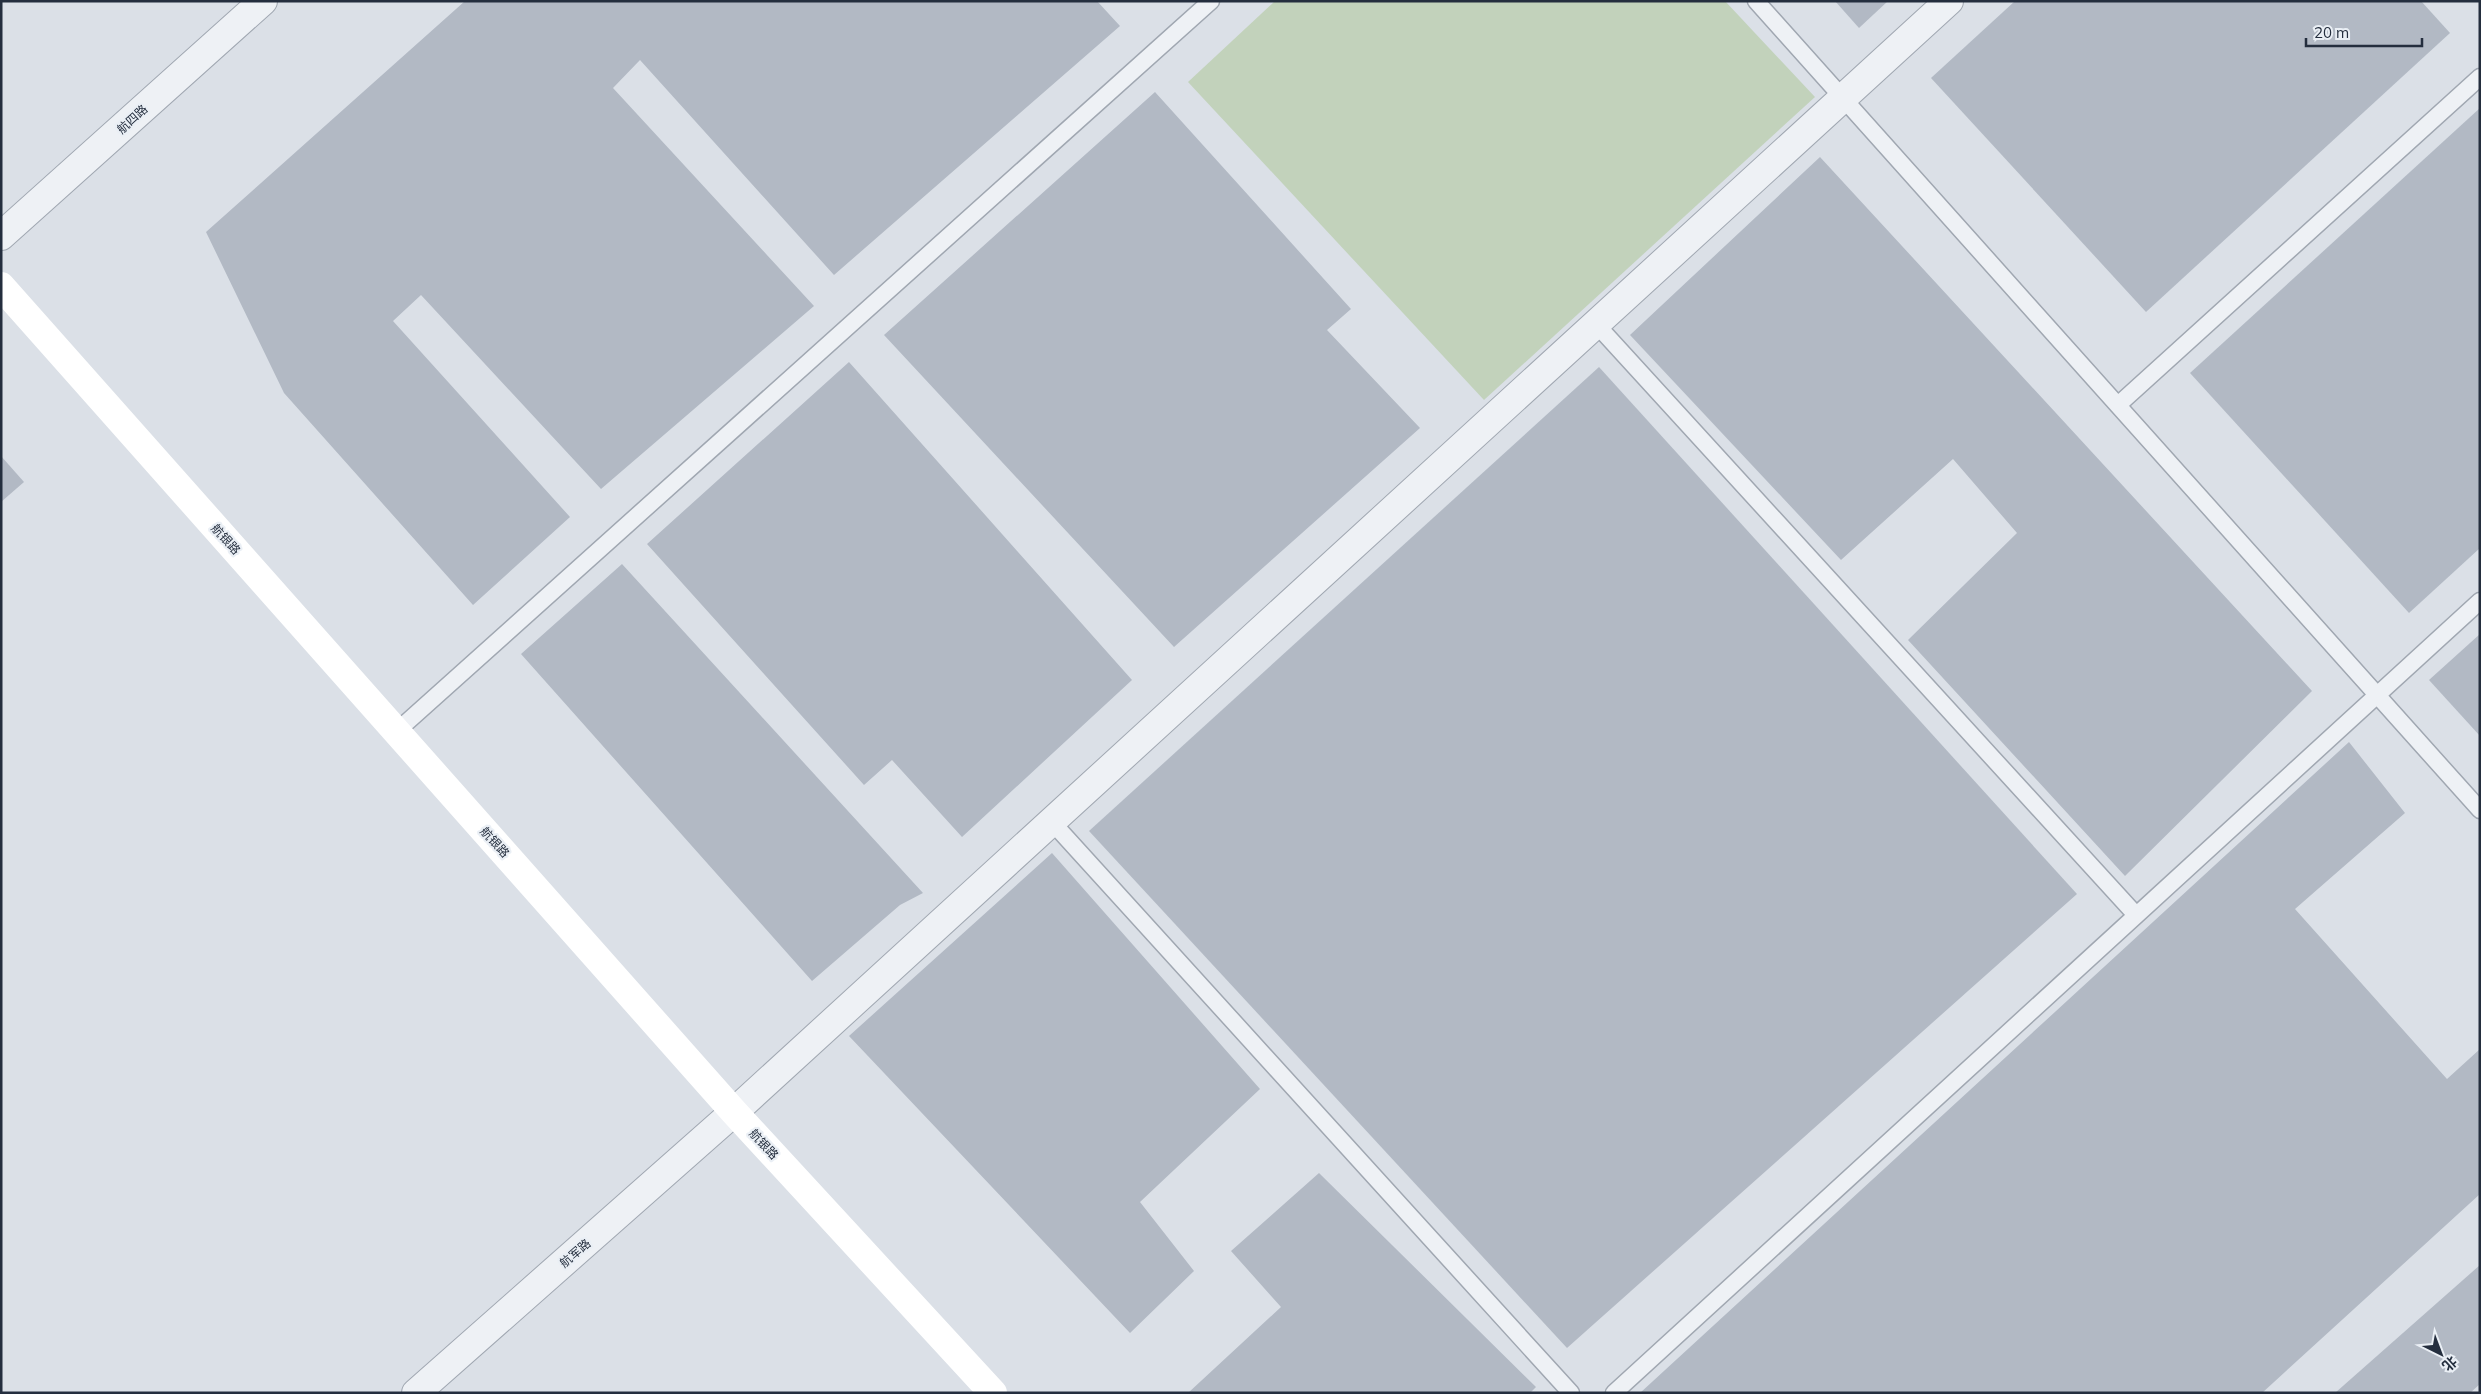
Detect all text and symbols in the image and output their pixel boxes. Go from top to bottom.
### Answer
scale bar [2306,15,2422,47]
text: 20 m [2314,23,2349,42]
street label: 航四路 [114,101,150,137]
street label: 航银路 [208,521,244,557]
street label: 航银路 [477,824,513,860]
street label: 航银路 [746,1126,782,1162]
street label: 航军路 [556,1236,594,1270]
north arrow [2416,1329,2466,1379]
text: 北 [2438,1352,2461,1375]

